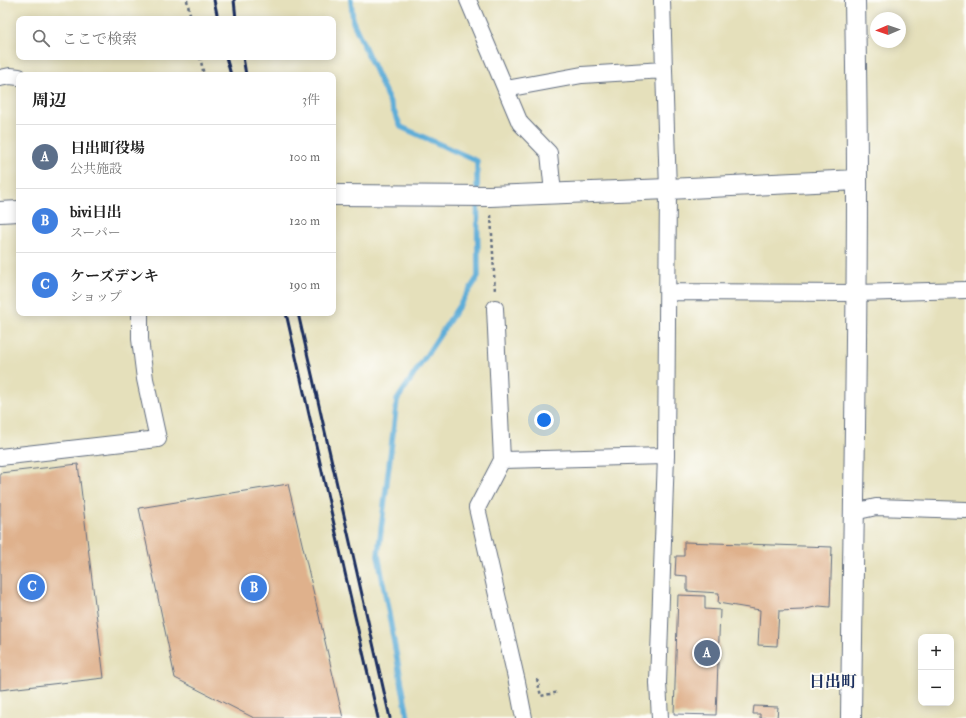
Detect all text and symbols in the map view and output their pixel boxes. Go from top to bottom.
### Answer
north arrow [870,12,906,48]
search box [16,16,336,60]
icon: search [30,27,52,49]
text: ここで検索 [62,30,137,49]
text: 周辺 [32,90,66,111]
text: 3件 [302,92,320,108]
text: 日出町役場 [70,139,145,158]
text: A [41,149,49,165]
text: 100 m [289,149,320,165]
text: 公共施設 [70,161,122,177]
text: bivi日出 [70,203,122,222]
text: B [41,213,49,229]
text: 120 m [289,213,320,229]
text: スーパー [70,225,121,241]
text: ケーズデンキ [70,267,159,286]
text: C [40,277,50,293]
text: 190 m [289,277,320,293]
text: ショップ [70,289,122,305]
your location [534,410,554,430]
pin: C [19,572,45,602]
pin: B [241,573,267,603]
map controls [918,634,954,706]
button: + [918,634,954,670]
pin: A [694,638,720,668]
button: − [918,670,954,706]
district label: 日出町 [809,672,857,692]

